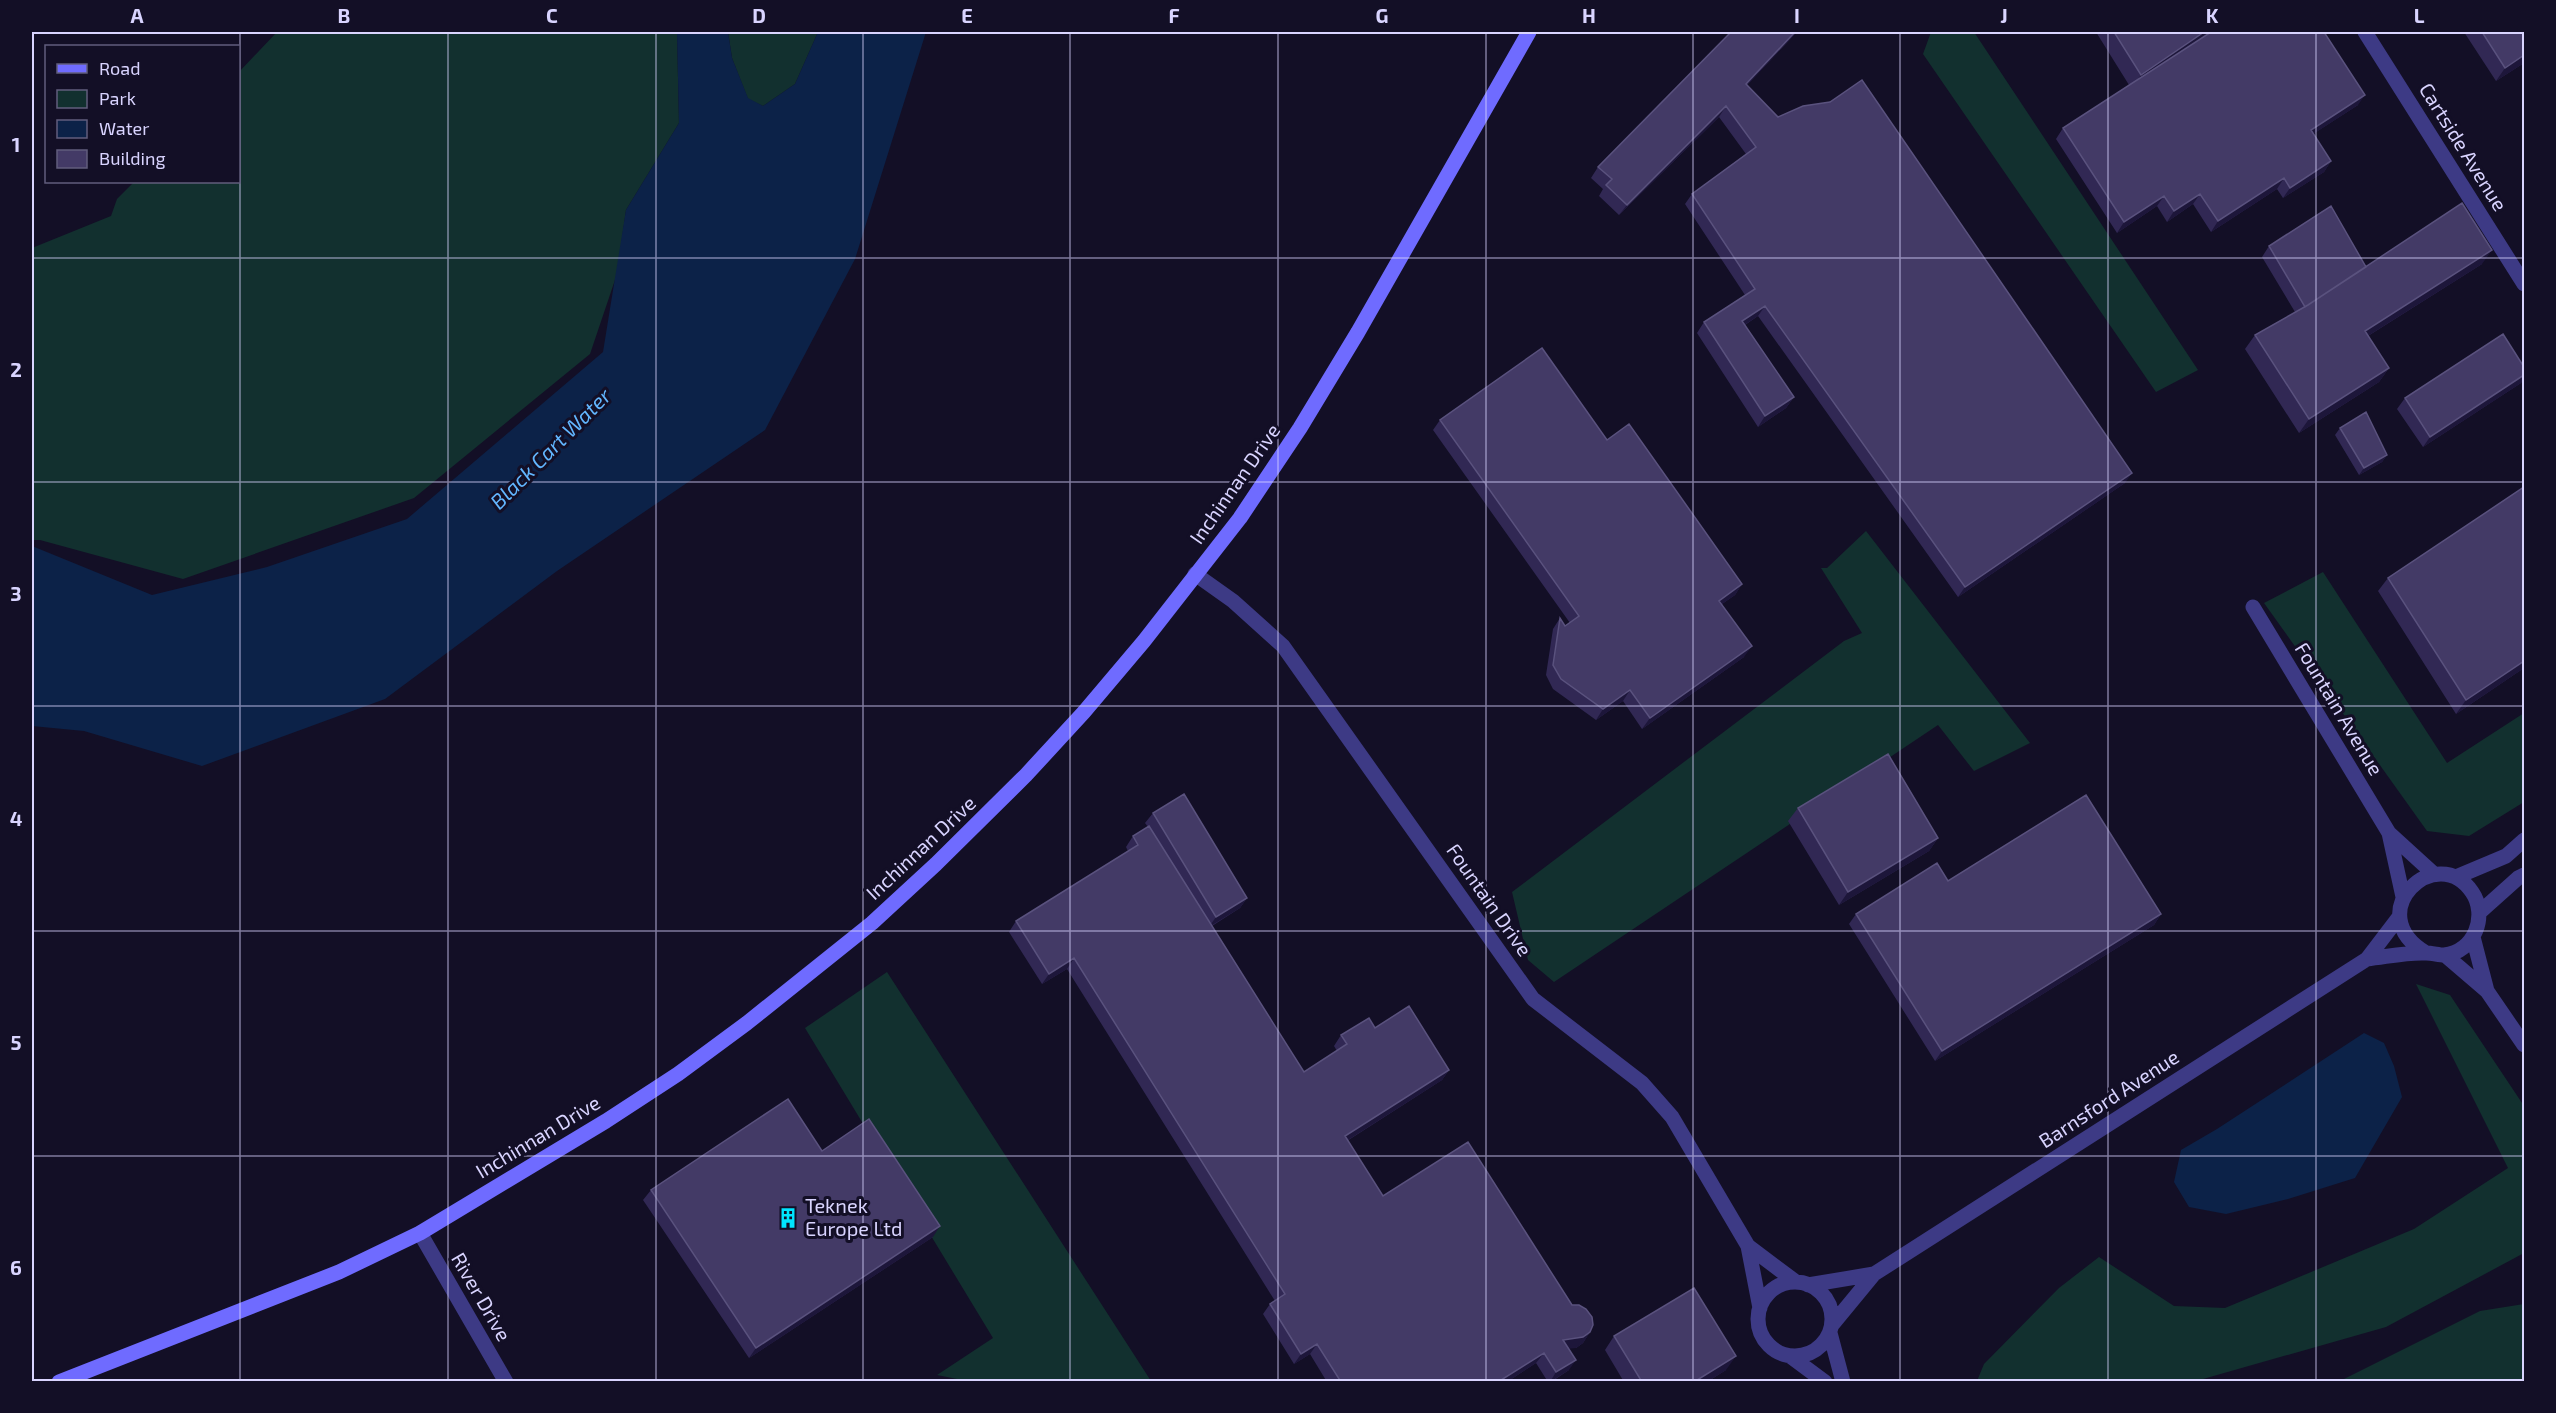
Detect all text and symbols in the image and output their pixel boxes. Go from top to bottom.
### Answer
text: A [130,3,144,27]
text: B [338,3,350,27]
text: C [546,3,558,27]
text: D [752,3,766,27]
text: E [961,3,973,27]
text: F [1168,3,1180,27]
text: G [1376,3,1388,27]
text: H [1582,3,1596,27]
text: I [1794,3,1800,27]
text: J [2000,3,2008,27]
text: K [2206,3,2219,27]
text: L [2414,3,2425,27]
legend [45,45,240,183]
text: Road [99,57,140,79]
street label: Cartside Avenue [2415,78,2513,215]
text: Park [99,87,136,109]
text: Water [99,117,149,139]
text: 1 [12,132,20,156]
text: Building [99,147,166,169]
text: 2 [10,357,22,381]
water label: Black Cart Water [484,382,616,514]
street label: Inchinnan Drive [1184,419,1284,548]
text: 3 [10,581,22,605]
street label: Fountain Avenue [2291,638,2389,779]
street label: Inchinnan Drive [861,790,980,904]
text: 4 [10,806,23,830]
street label: Fountain Drive [1442,838,1537,960]
text: 5 [10,1030,22,1054]
street label: Barnsford Avenue [2034,1044,2183,1152]
street label: Inchinnan Drive [471,1090,604,1183]
place label: Teknek Europe Ltd [805,1193,902,1240]
building icon: Teknek Europe Ltd [776,1206,800,1230]
street label: River Drive [447,1248,517,1345]
text: 6 [10,1255,22,1279]

